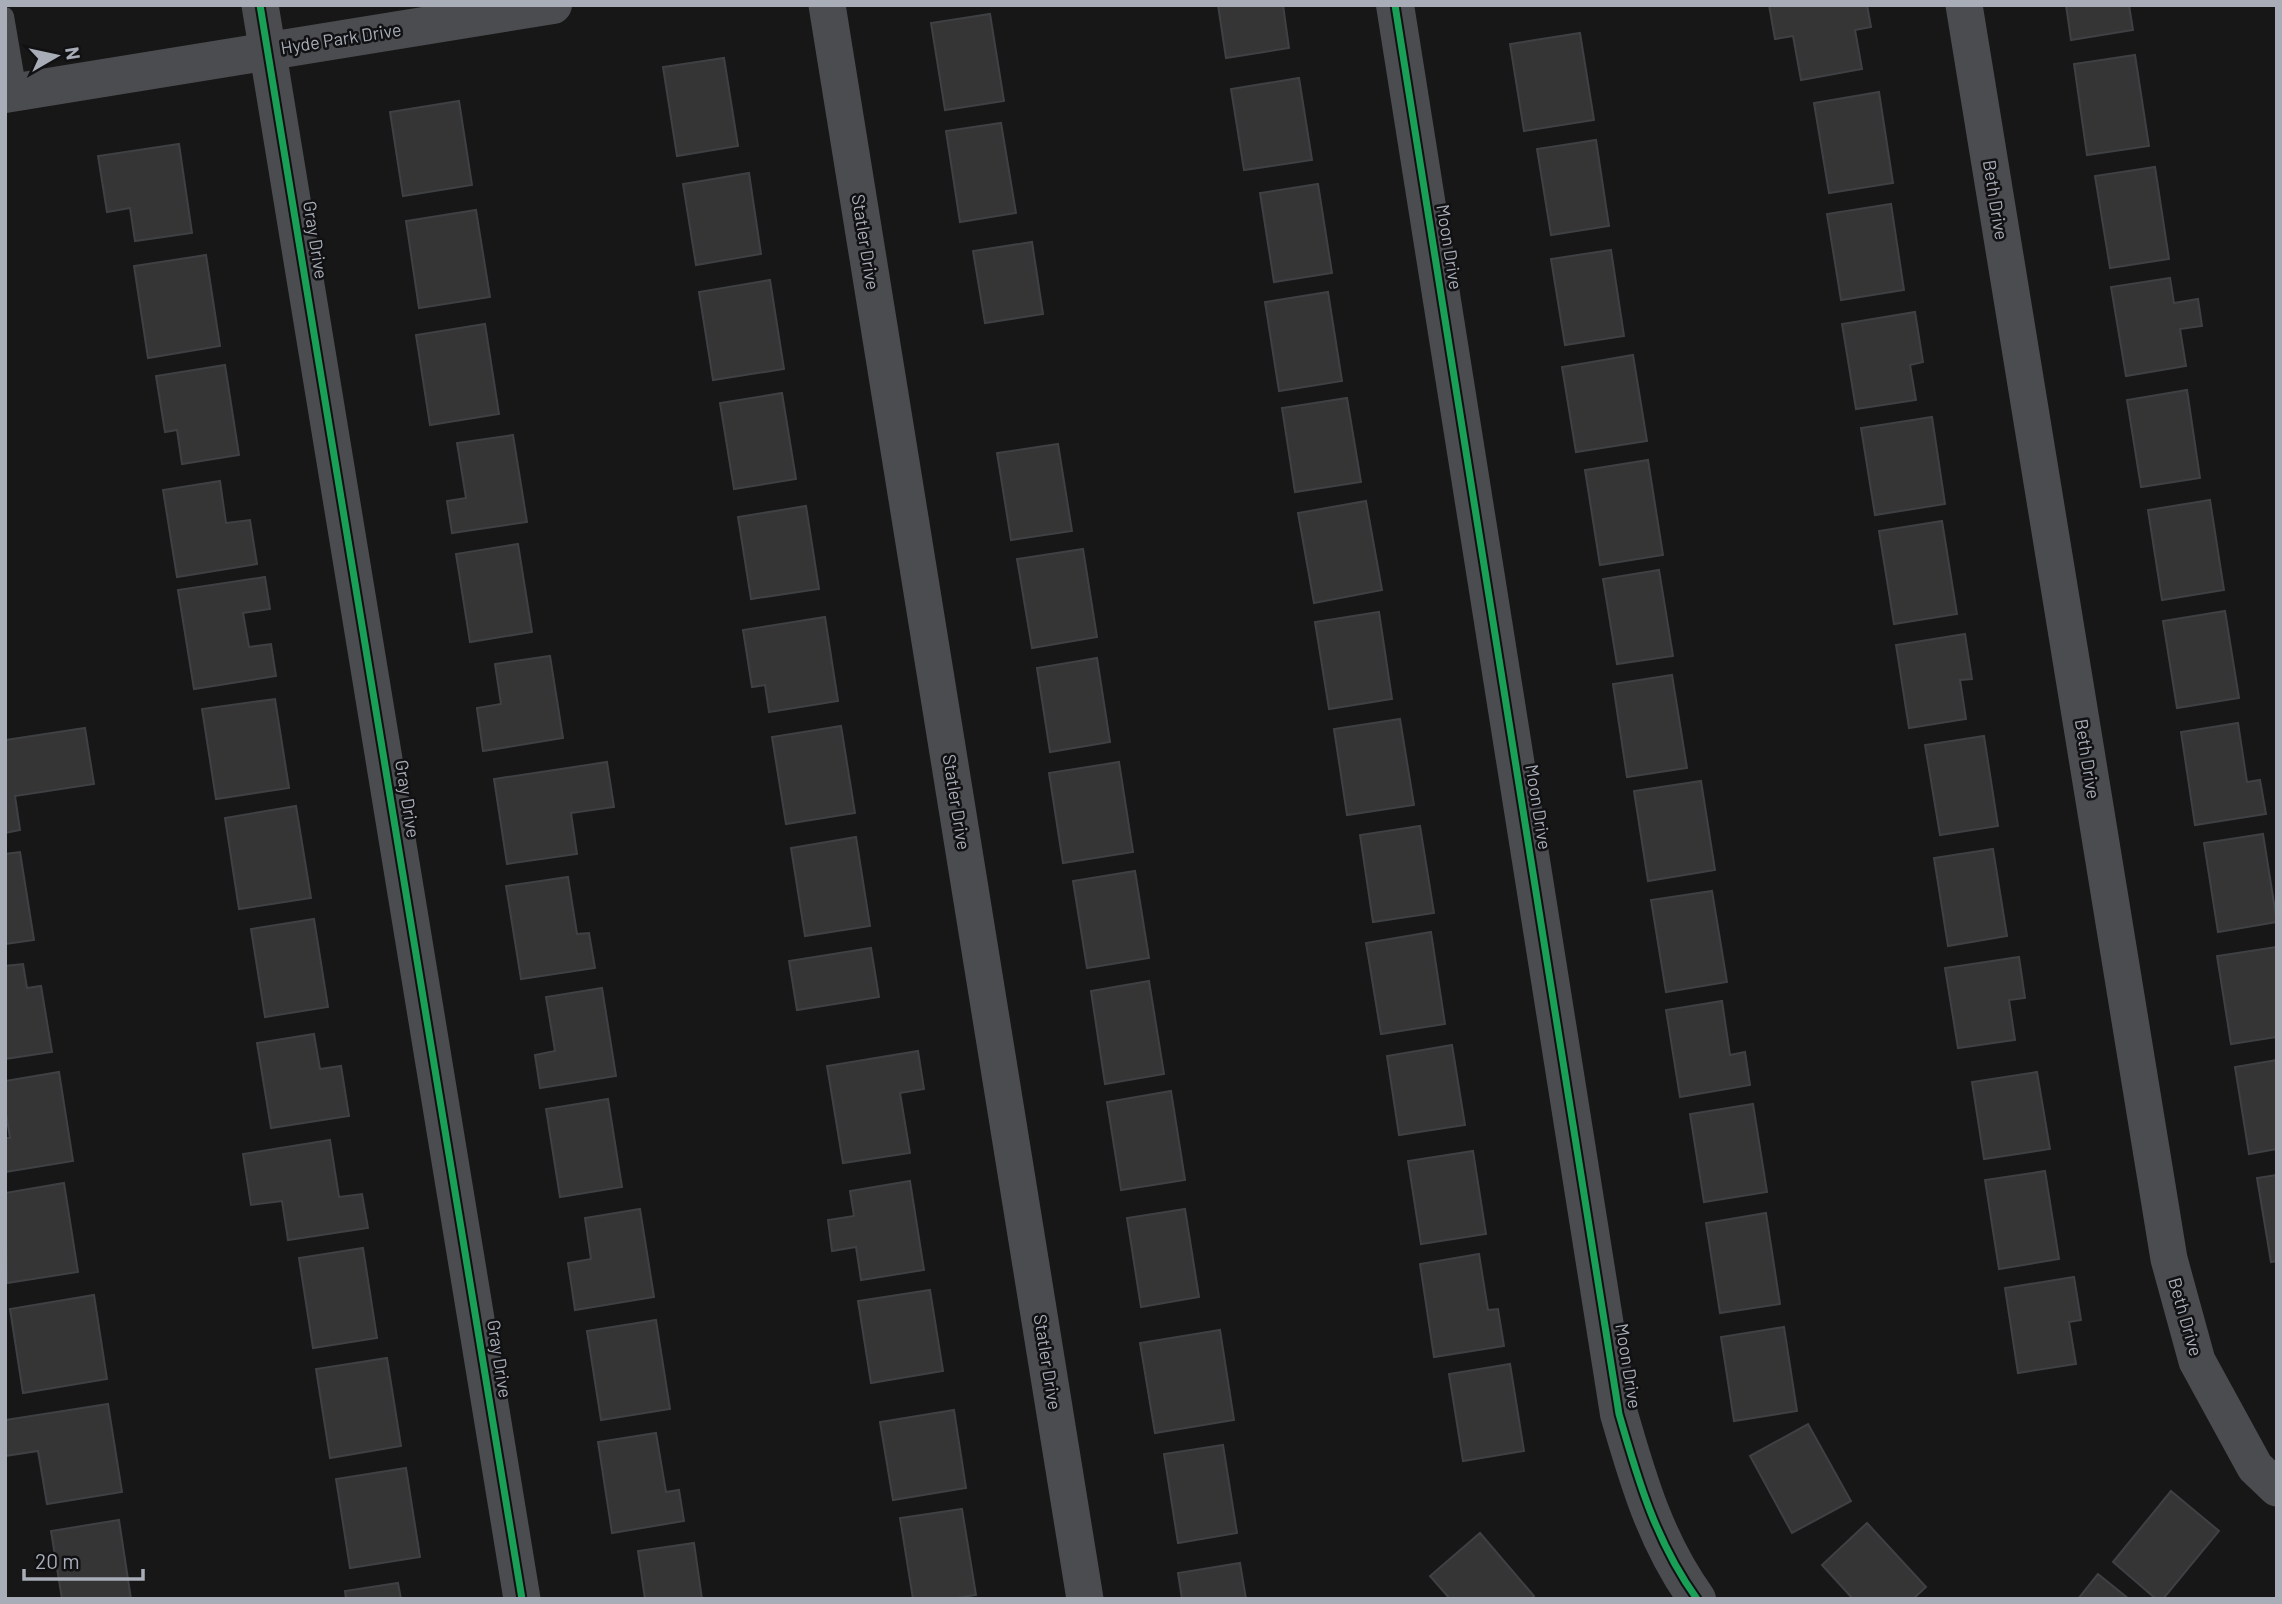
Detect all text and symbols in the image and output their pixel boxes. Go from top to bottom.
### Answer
street label: Hyde Park Drive [279,18,403,58]
north arrow [21,21,91,91]
text: N [61,45,86,61]
street label: Beth Drive [1979,158,2013,241]
street label: Statler Drive [848,192,884,291]
street label: Gray Drive [299,199,333,280]
street label: Moon Drive [1432,203,1468,291]
street label: Beth Drive [2071,717,2105,800]
street label: Statler Drive [939,752,975,851]
street label: Gray Drive [391,758,425,839]
street label: Moon Drive [1521,763,1557,851]
street label: Beth Drive [2164,1275,2208,1359]
street label: Statler Drive [1030,1312,1066,1411]
street label: Gray Drive [483,1318,517,1399]
street label: Moon Drive [1611,1322,1647,1410]
scale bar [24,1538,144,1582]
text: 20 m [35,1548,80,1573]

